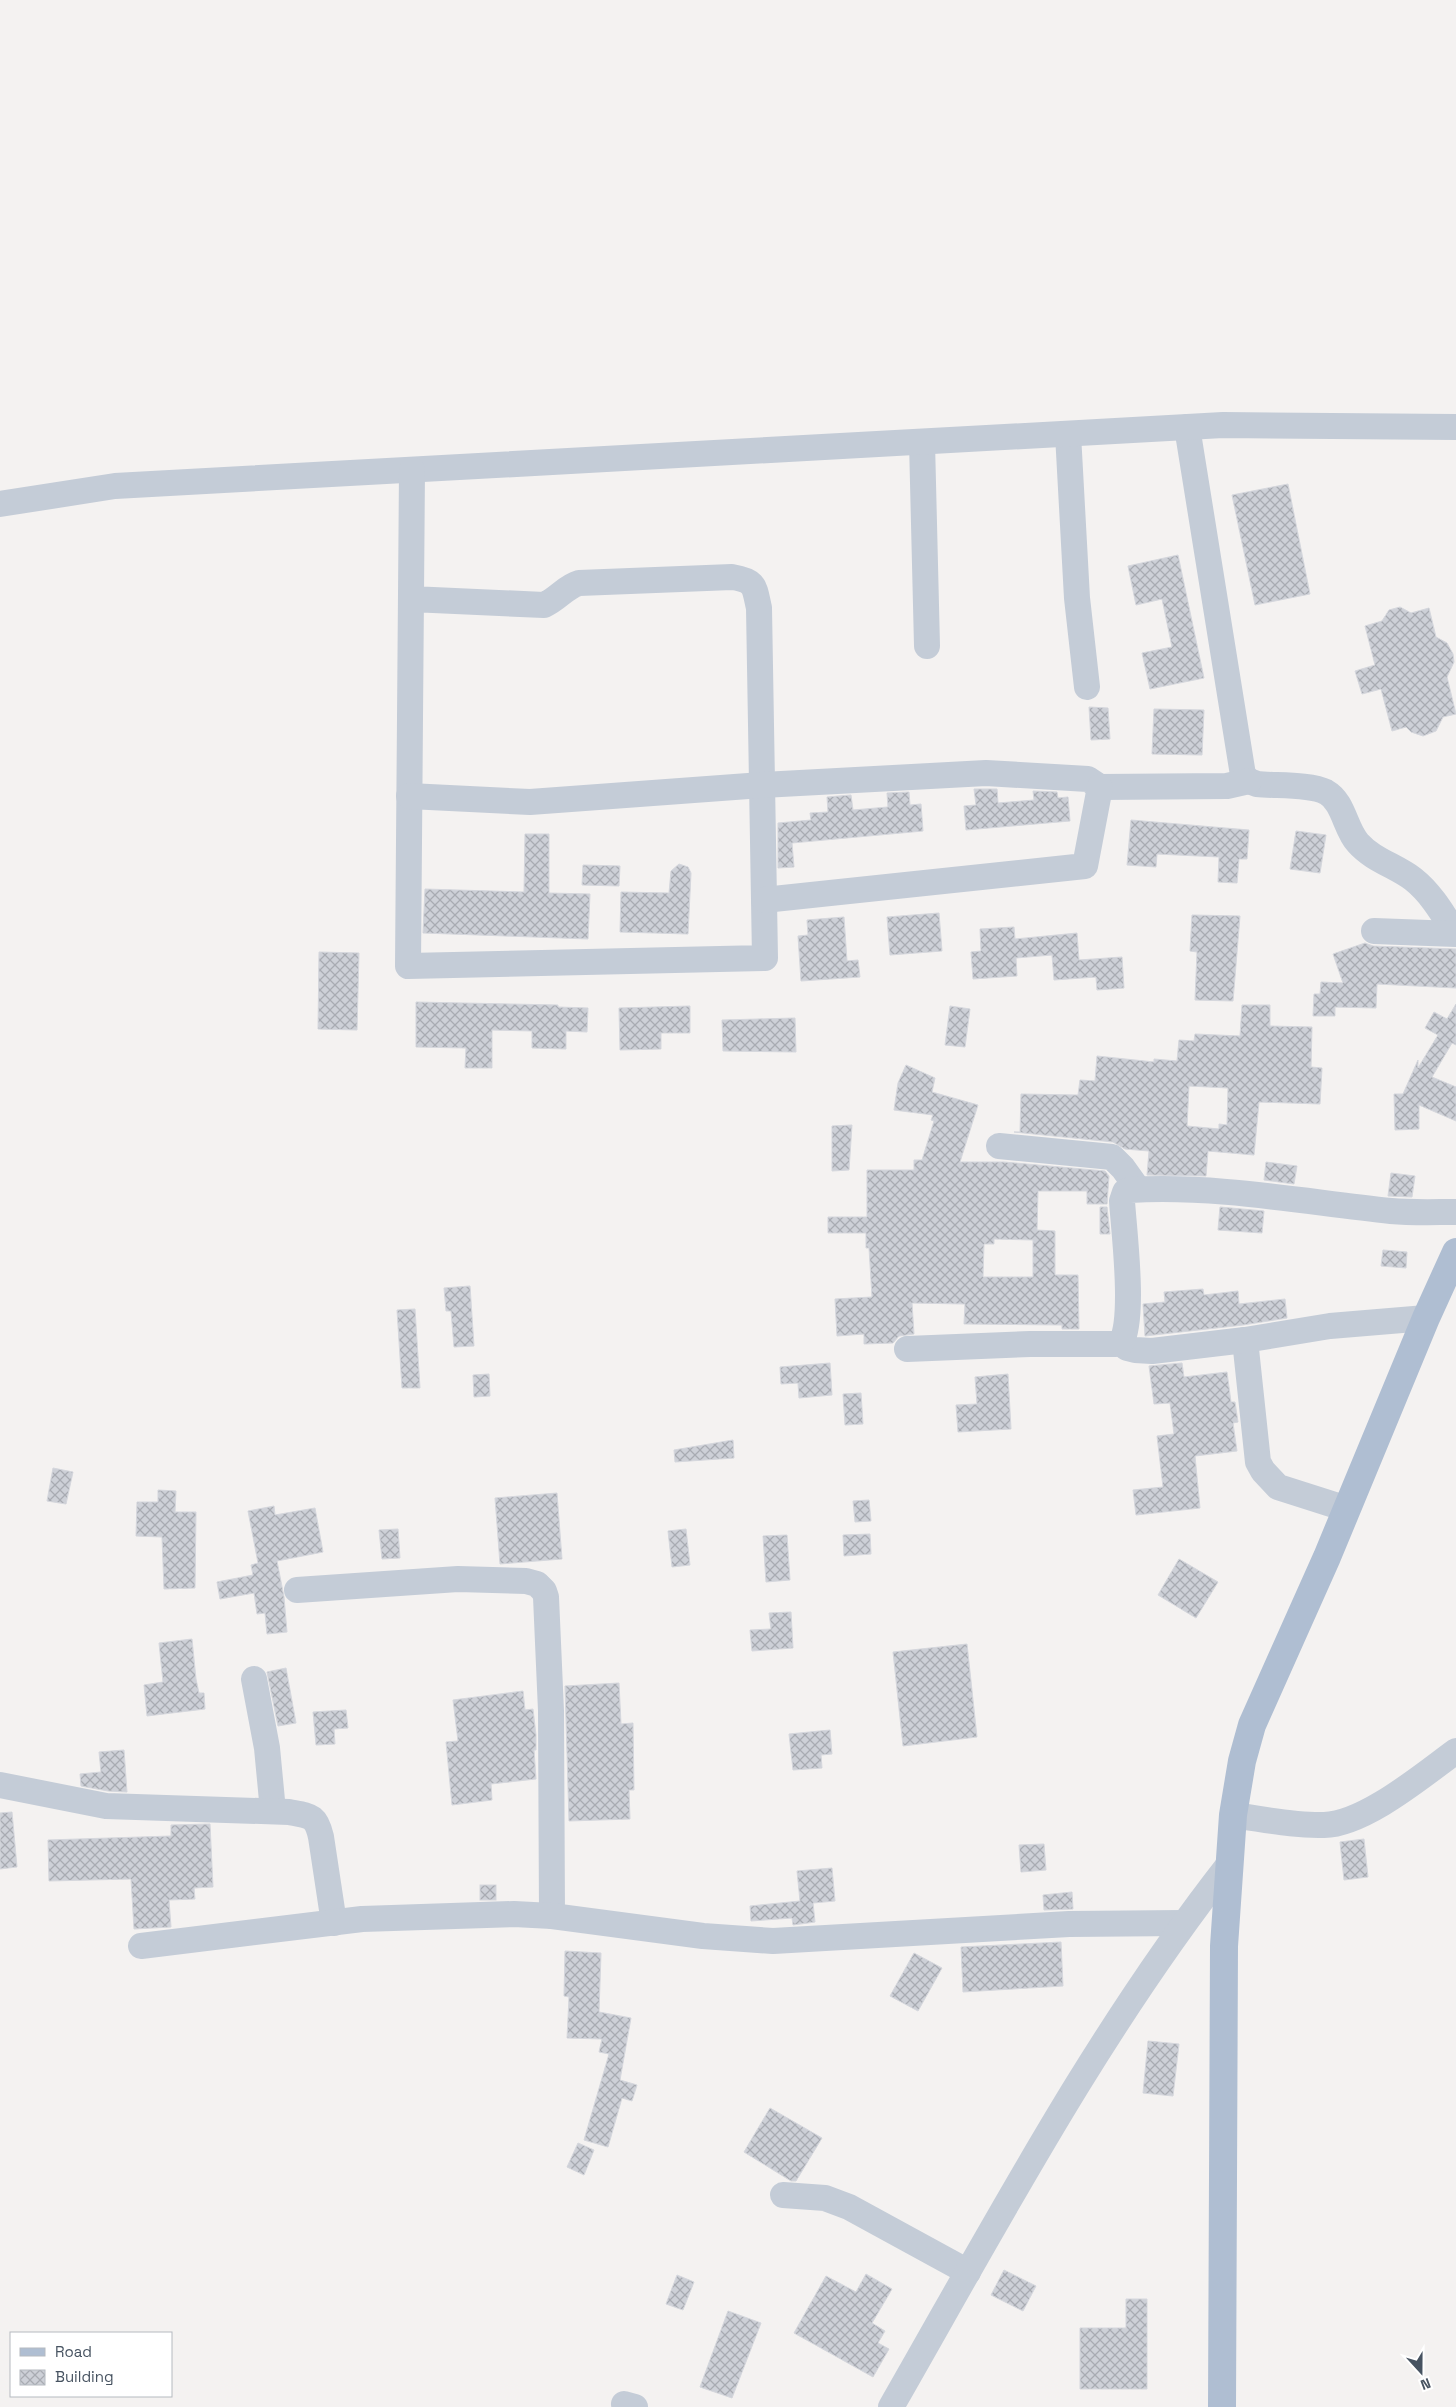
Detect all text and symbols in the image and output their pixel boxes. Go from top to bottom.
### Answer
legend [10,2332,172,2397]
text: Road [55,2342,92,2361]
north arrow [1396,2347,1446,2397]
text: Building [55,2367,114,2386]
text: N [1418,2374,1433,2394]

